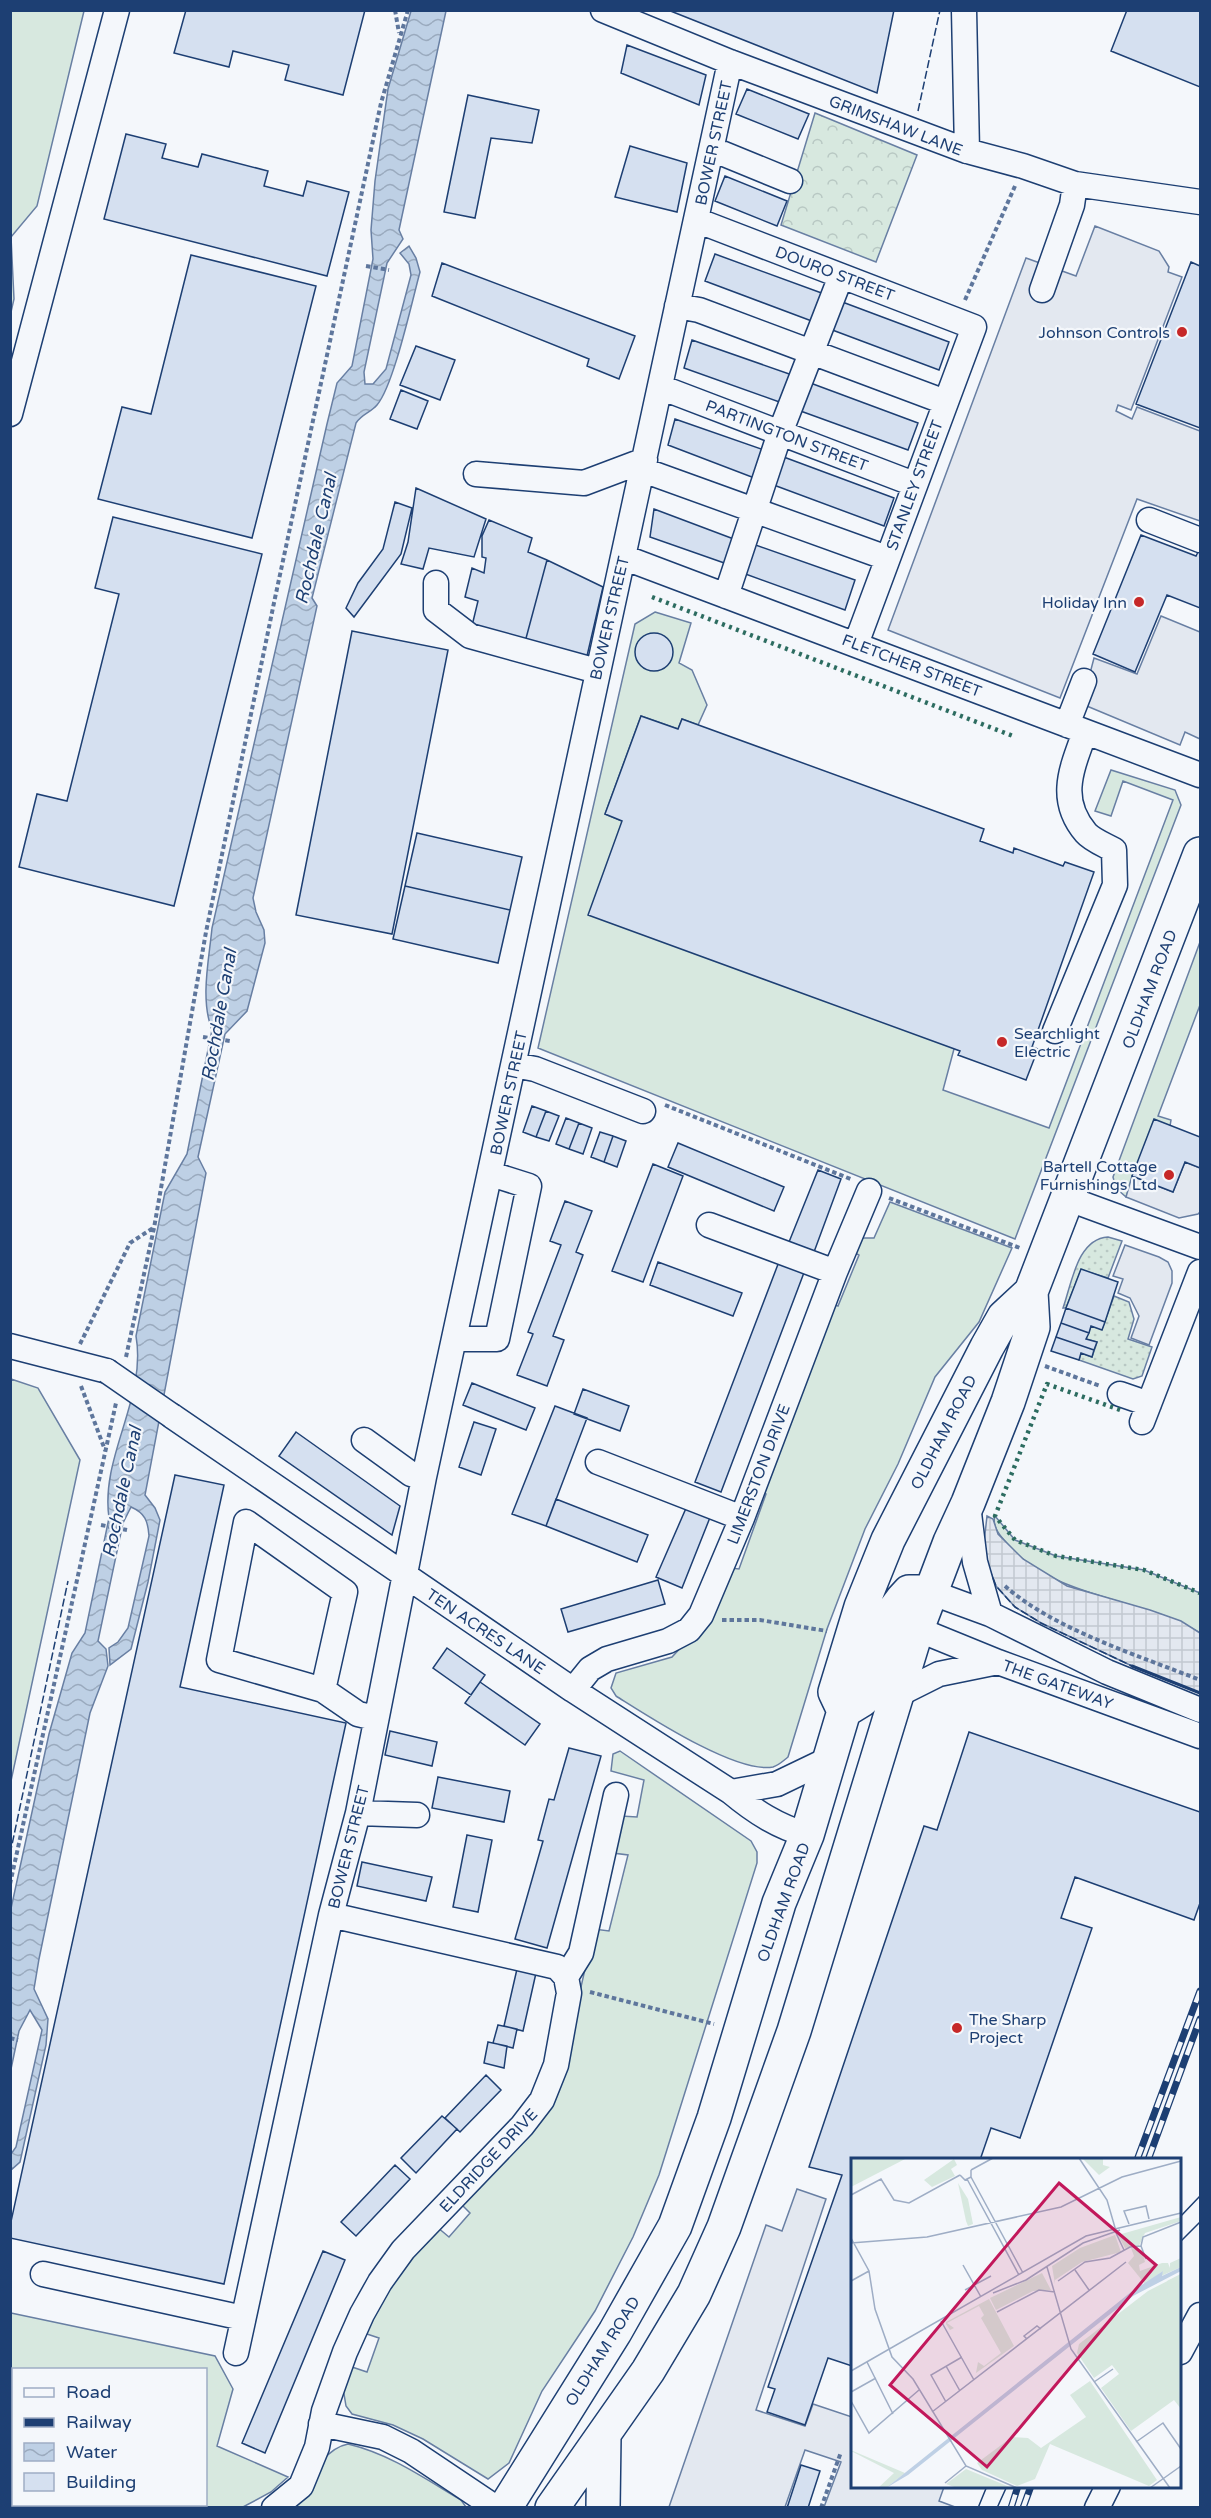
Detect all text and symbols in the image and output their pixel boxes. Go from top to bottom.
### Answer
street label: BOWER STREET [691,79,737,207]
street label: GRIMSHAW LANE [826,91,965,161]
street label: DOURO STREET [772,242,897,306]
place label: Johnson Controls [1038,323,1170,343]
marker: Johnson Controls [1175,325,1189,339]
street label: PARTINGTON STREET [703,396,871,476]
street label: STANLEY STREET [882,417,948,553]
water label: Rochdale Canal [290,469,342,606]
street label: BOWER STREET [586,554,634,682]
place label: Holiday Inn [1042,593,1127,613]
marker: Holiday Inn [1132,595,1146,609]
street label: FLETCHER STREET [839,630,985,702]
street label: OLDHAM ROAD [1118,927,1182,1052]
water label: Rochdale Canal [197,945,242,1083]
place label: Searchlight Electric [1014,1024,1100,1062]
street label: BOWER STREET [486,1029,532,1157]
marker: Searchlight Electric [995,1035,1009,1049]
place label: Bartell Cottage Furnishings Ltd [1040,1157,1157,1195]
marker: Bartell Cottage Furnishings Ltd [1162,1168,1176,1182]
street label: OLDHAM ROAD [906,1372,981,1493]
street label: LIMERSTON DRIVE [723,1401,795,1547]
water label: Rochdale Canal [97,1422,147,1559]
street label: TEN ACRES LANE [422,1585,549,1679]
street label: THE GATEWAY [999,1656,1116,1714]
street label: BOWER STREET [324,1783,374,1911]
street label: OLDHAM ROAD [753,1840,815,1965]
place label: The Sharp Project [969,2010,1046,2048]
marker: The Sharp Project [950,2021,964,2035]
street label: ELDRIDGE DRIVE [435,2104,542,2217]
inset map [851,2158,1181,2488]
street label: OLDHAM ROAD [561,2293,645,2410]
legend [12,2368,207,2506]
text: Road [66,2381,111,2403]
text: Railway [66,2411,132,2433]
text: Water [66,2441,117,2463]
text: Building [66,2471,136,2493]

